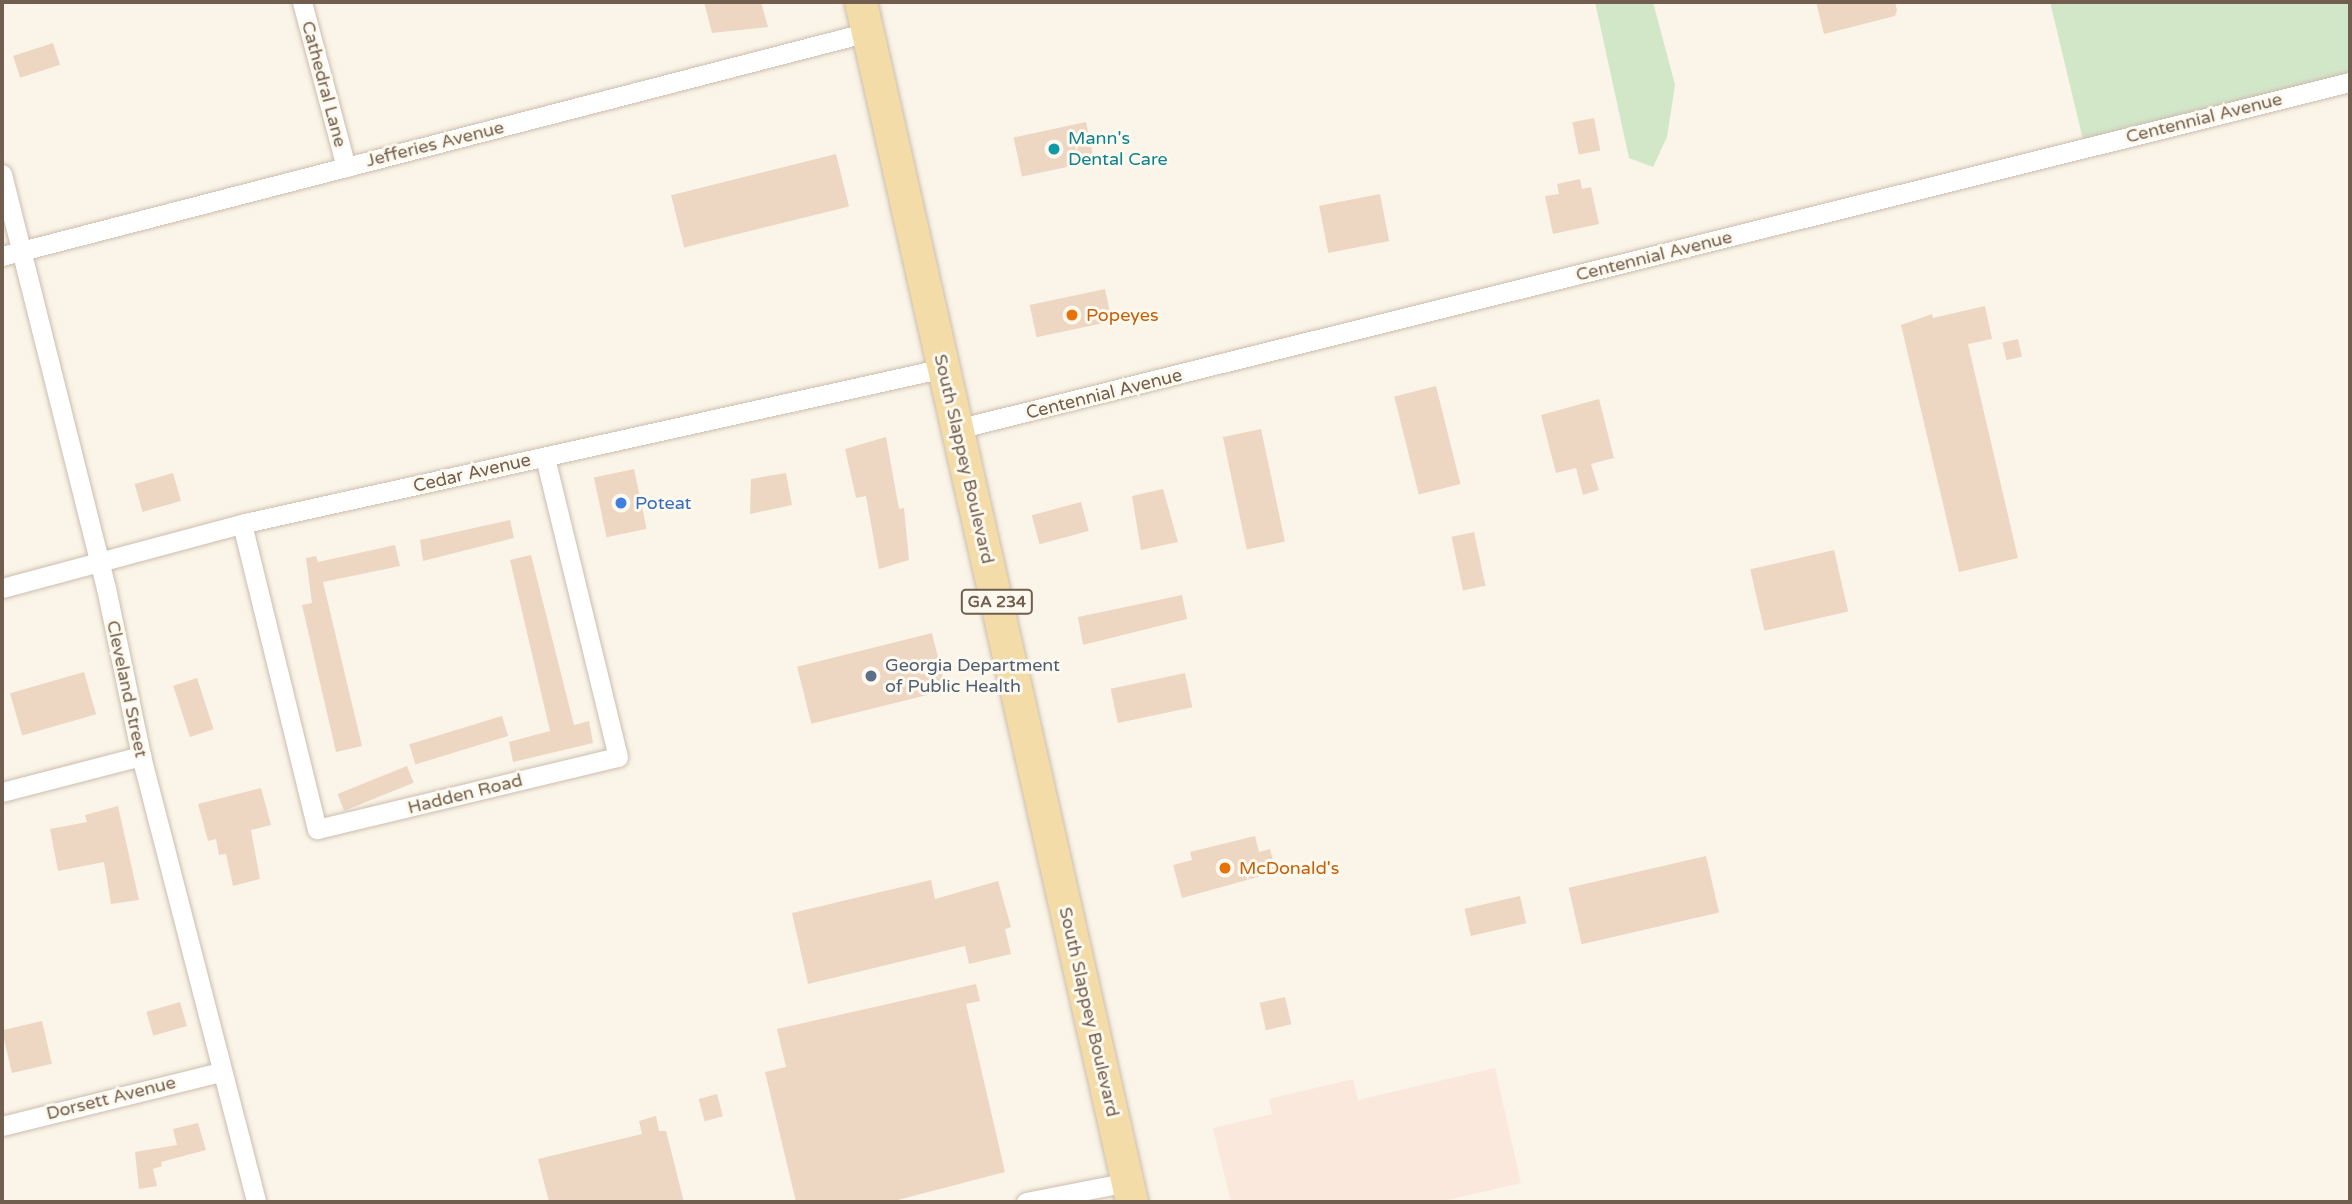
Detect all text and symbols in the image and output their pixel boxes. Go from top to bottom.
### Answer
street label: Cathedral Lane [297,19,351,149]
street label: Centennial Avenue [2124,88,2284,148]
street label: Jefferies Avenue [364,116,506,172]
place label: Mann's Dental Care [1068,128,1168,170]
marker: Mann's Dental Care [1046,141,1062,157]
street label: Centennial Avenue [1574,226,1734,286]
place label: Popeyes [1086,304,1159,326]
marker: Popeyes [1064,307,1080,323]
street label: South Slappey Boulevard [929,352,999,566]
street label: Centennial Avenue [1024,364,1184,424]
street label: Cedar Avenue [411,449,533,497]
place label: Poteat [635,492,691,514]
marker: Poteat [613,495,629,511]
road number: GA 234 [960,590,1034,614]
street label: Cleveland Street [102,618,152,760]
place label: Georgia Department of Public Health [885,655,1060,698]
marker: Georgia Department of Public Health [863,668,879,684]
street label: Hadden Road [405,769,525,819]
place label: McDonald's [1239,857,1339,879]
marker: McDonald's [1217,860,1233,876]
street label: South Slappey Boulevard [1054,905,1124,1119]
street label: Dorsett Avenue [44,1071,178,1125]

